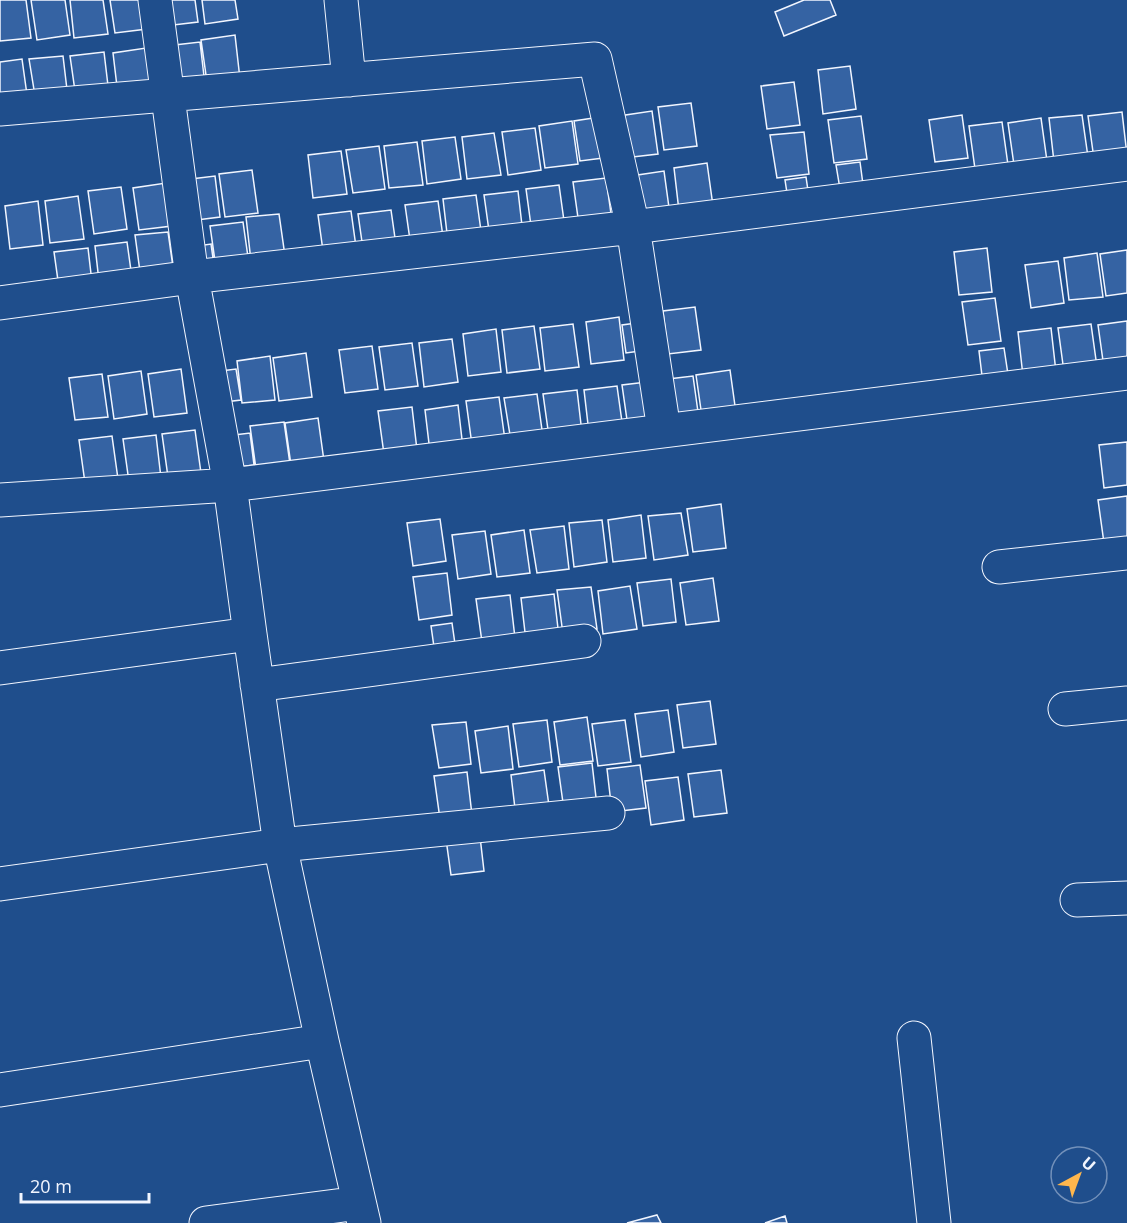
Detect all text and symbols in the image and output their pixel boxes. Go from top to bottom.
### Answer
north arrow [1049,1145,1109,1205]
text: U [1077,1151,1101,1176]
scale bar [21,1166,148,1204]
text: 20 m [30,1174,72,1198]

